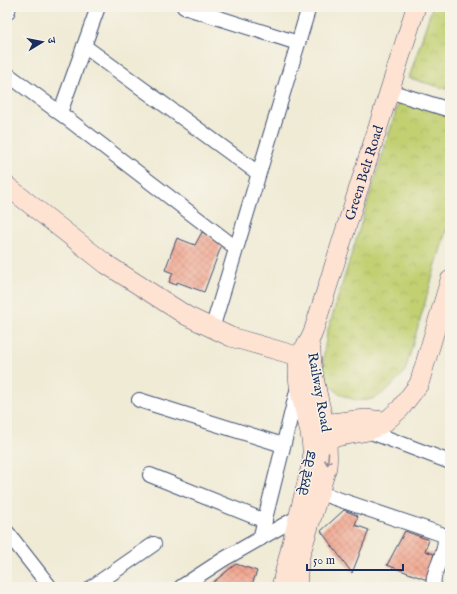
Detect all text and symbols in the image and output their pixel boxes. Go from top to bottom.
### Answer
north arrow [22,22,62,62]
text: उ [43,35,58,46]
street label: Green Belt Road [341,123,388,223]
street label: Railway Road [303,351,335,434]
street label: ਰੇਲਵੇ ਰੋਡ [294,449,321,498]
one-way arrow [324,452,331,465]
scale bar [307,546,403,572]
text: 50 m [313,553,335,568]

